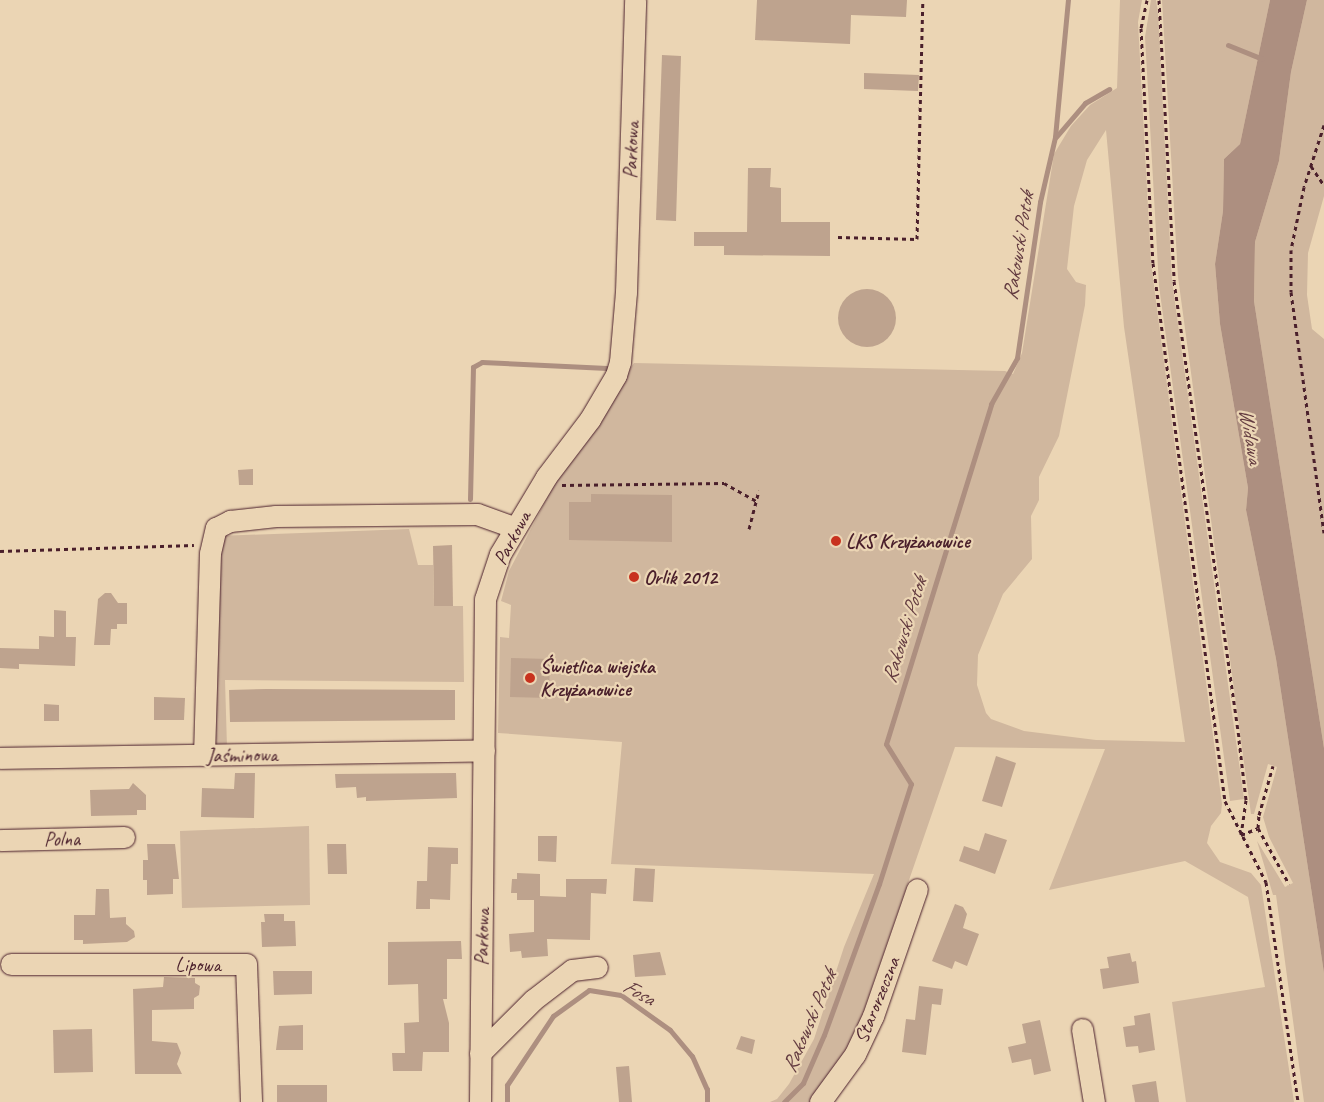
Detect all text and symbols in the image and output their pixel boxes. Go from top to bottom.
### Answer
street label: Parkowa [618,121,644,179]
water label: Rakowski Potok [997,190,1039,302]
water label: Widawa [1234,406,1268,466]
street label: Parkowa [488,507,536,569]
place label: LKS Krzyżanowice [846,529,970,553]
marker: LKS Krzyżanowice [830,535,842,547]
place label: Orlik 2012 [644,565,717,589]
marker: Orlik 2012 [628,571,640,583]
water label: Rakowski Potok [876,574,932,686]
place label: Świetlica wiejska Krzyżanowice [540,654,654,701]
marker: Świetlica wiejska Krzyżanowice [524,672,536,684]
street label: Jaśminowa [206,742,278,768]
street label: Polna [44,827,80,851]
street label: Parkowa [470,908,494,966]
street label: Lipowa [175,952,221,976]
street label: Starorzeczna [849,953,905,1047]
water label: Rakowski Potok [776,966,842,1076]
water label: Fosa [619,973,659,1011]

